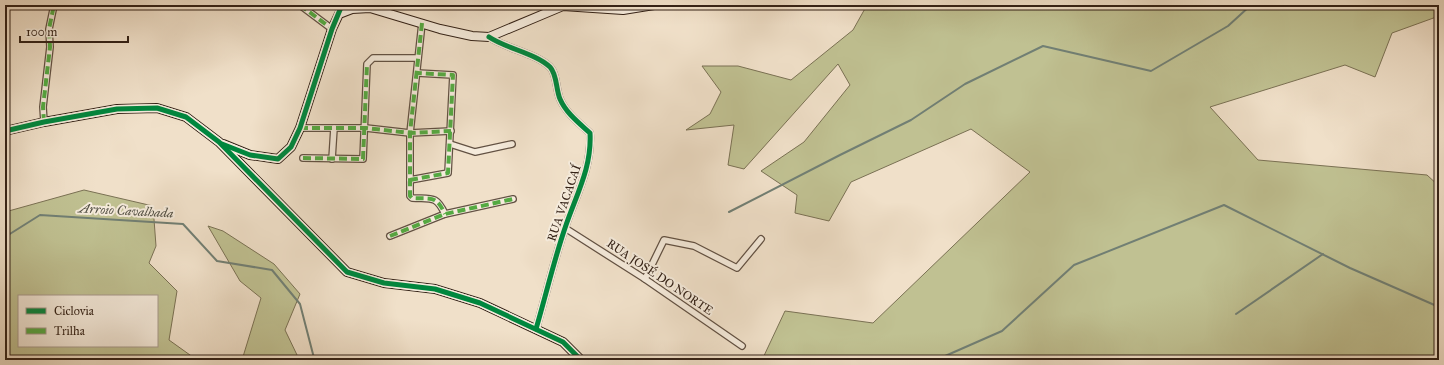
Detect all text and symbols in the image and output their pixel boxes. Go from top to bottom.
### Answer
scale bar [20,18,128,44]
text: 100 m [26,25,57,39]
street label: RUA VACACAÍ [542,161,584,243]
water label: Arroio Cavalhada [76,200,174,221]
street label: RUA JOSÉ DO NORTE [604,235,717,319]
legend [18,295,158,347]
text: Ciclovia [54,304,95,318]
text: Trilha [54,324,86,338]

